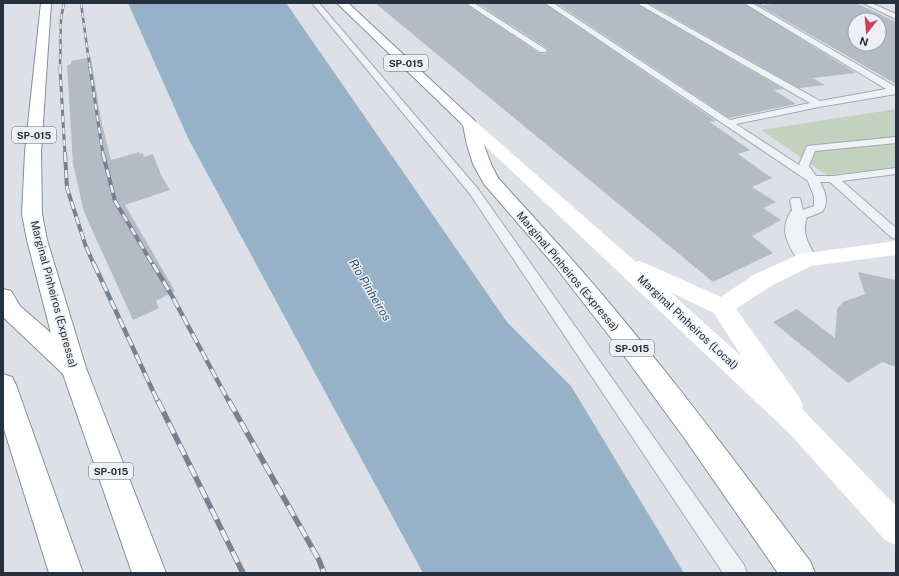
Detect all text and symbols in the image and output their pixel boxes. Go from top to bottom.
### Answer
north arrow [847,12,887,52]
text: N [858,35,870,49]
road number: SP-015 [384,55,428,71]
road number: SP-015 [12,127,56,143]
street label: Marginal Pinheiros (Expressa) [515,209,621,333]
street label: Marginal Pinheiros (Expressa) [29,219,79,369]
water label: Rio Pinheiros [346,256,394,324]
street label: Marginal Pinheiros (Local) [635,272,741,372]
road number: SP-015 [610,340,654,356]
road number: SP-015 [89,463,133,479]

